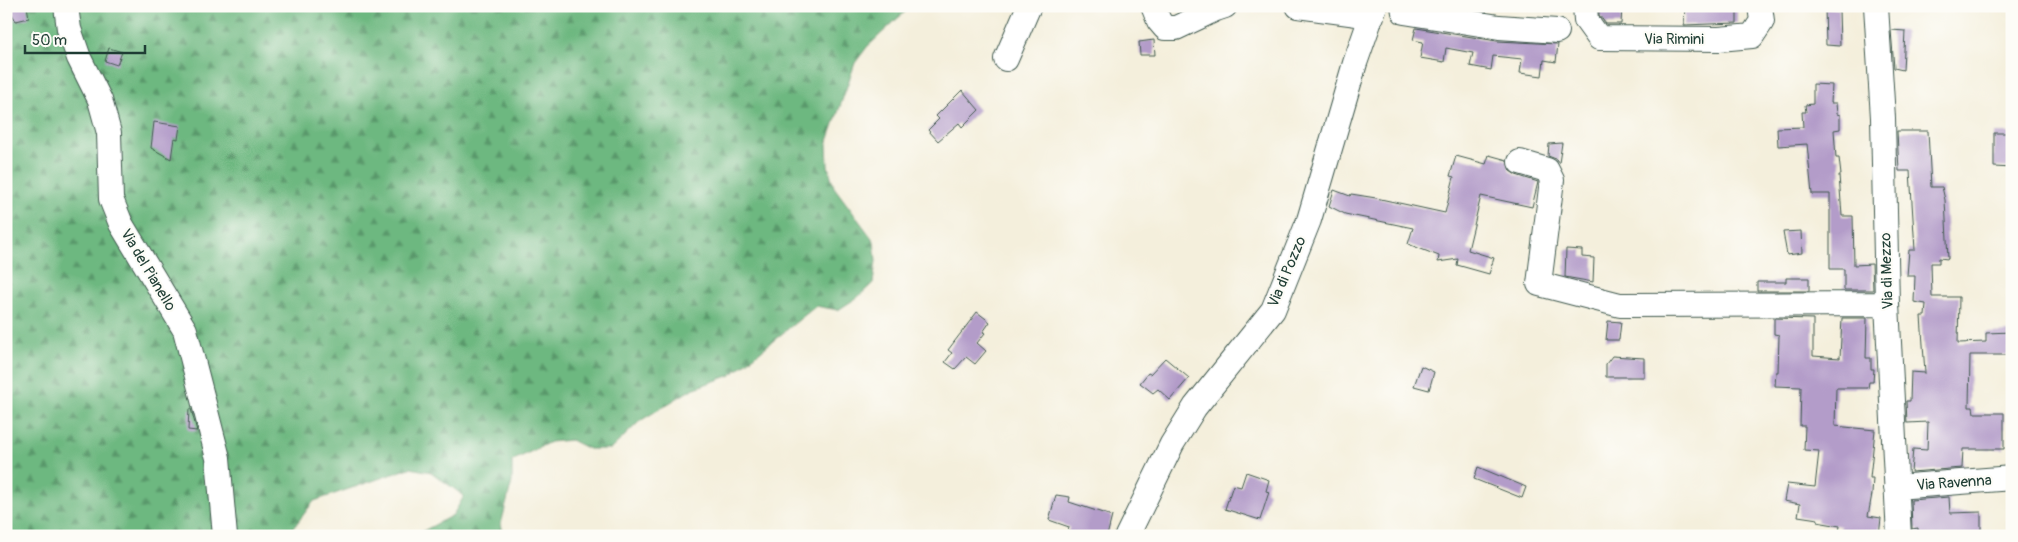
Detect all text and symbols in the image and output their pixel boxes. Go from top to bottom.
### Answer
scale bar [25,22,145,54]
street label: Via Rimini [1644,30,1704,49]
text: 50 m [32,31,67,50]
street label: Via del Pianello [116,226,180,314]
street label: Via di Mezzo [1876,232,1898,310]
street label: Via di Pozzo [1264,234,1310,310]
street label: Via Ravenna [1916,471,1992,495]

